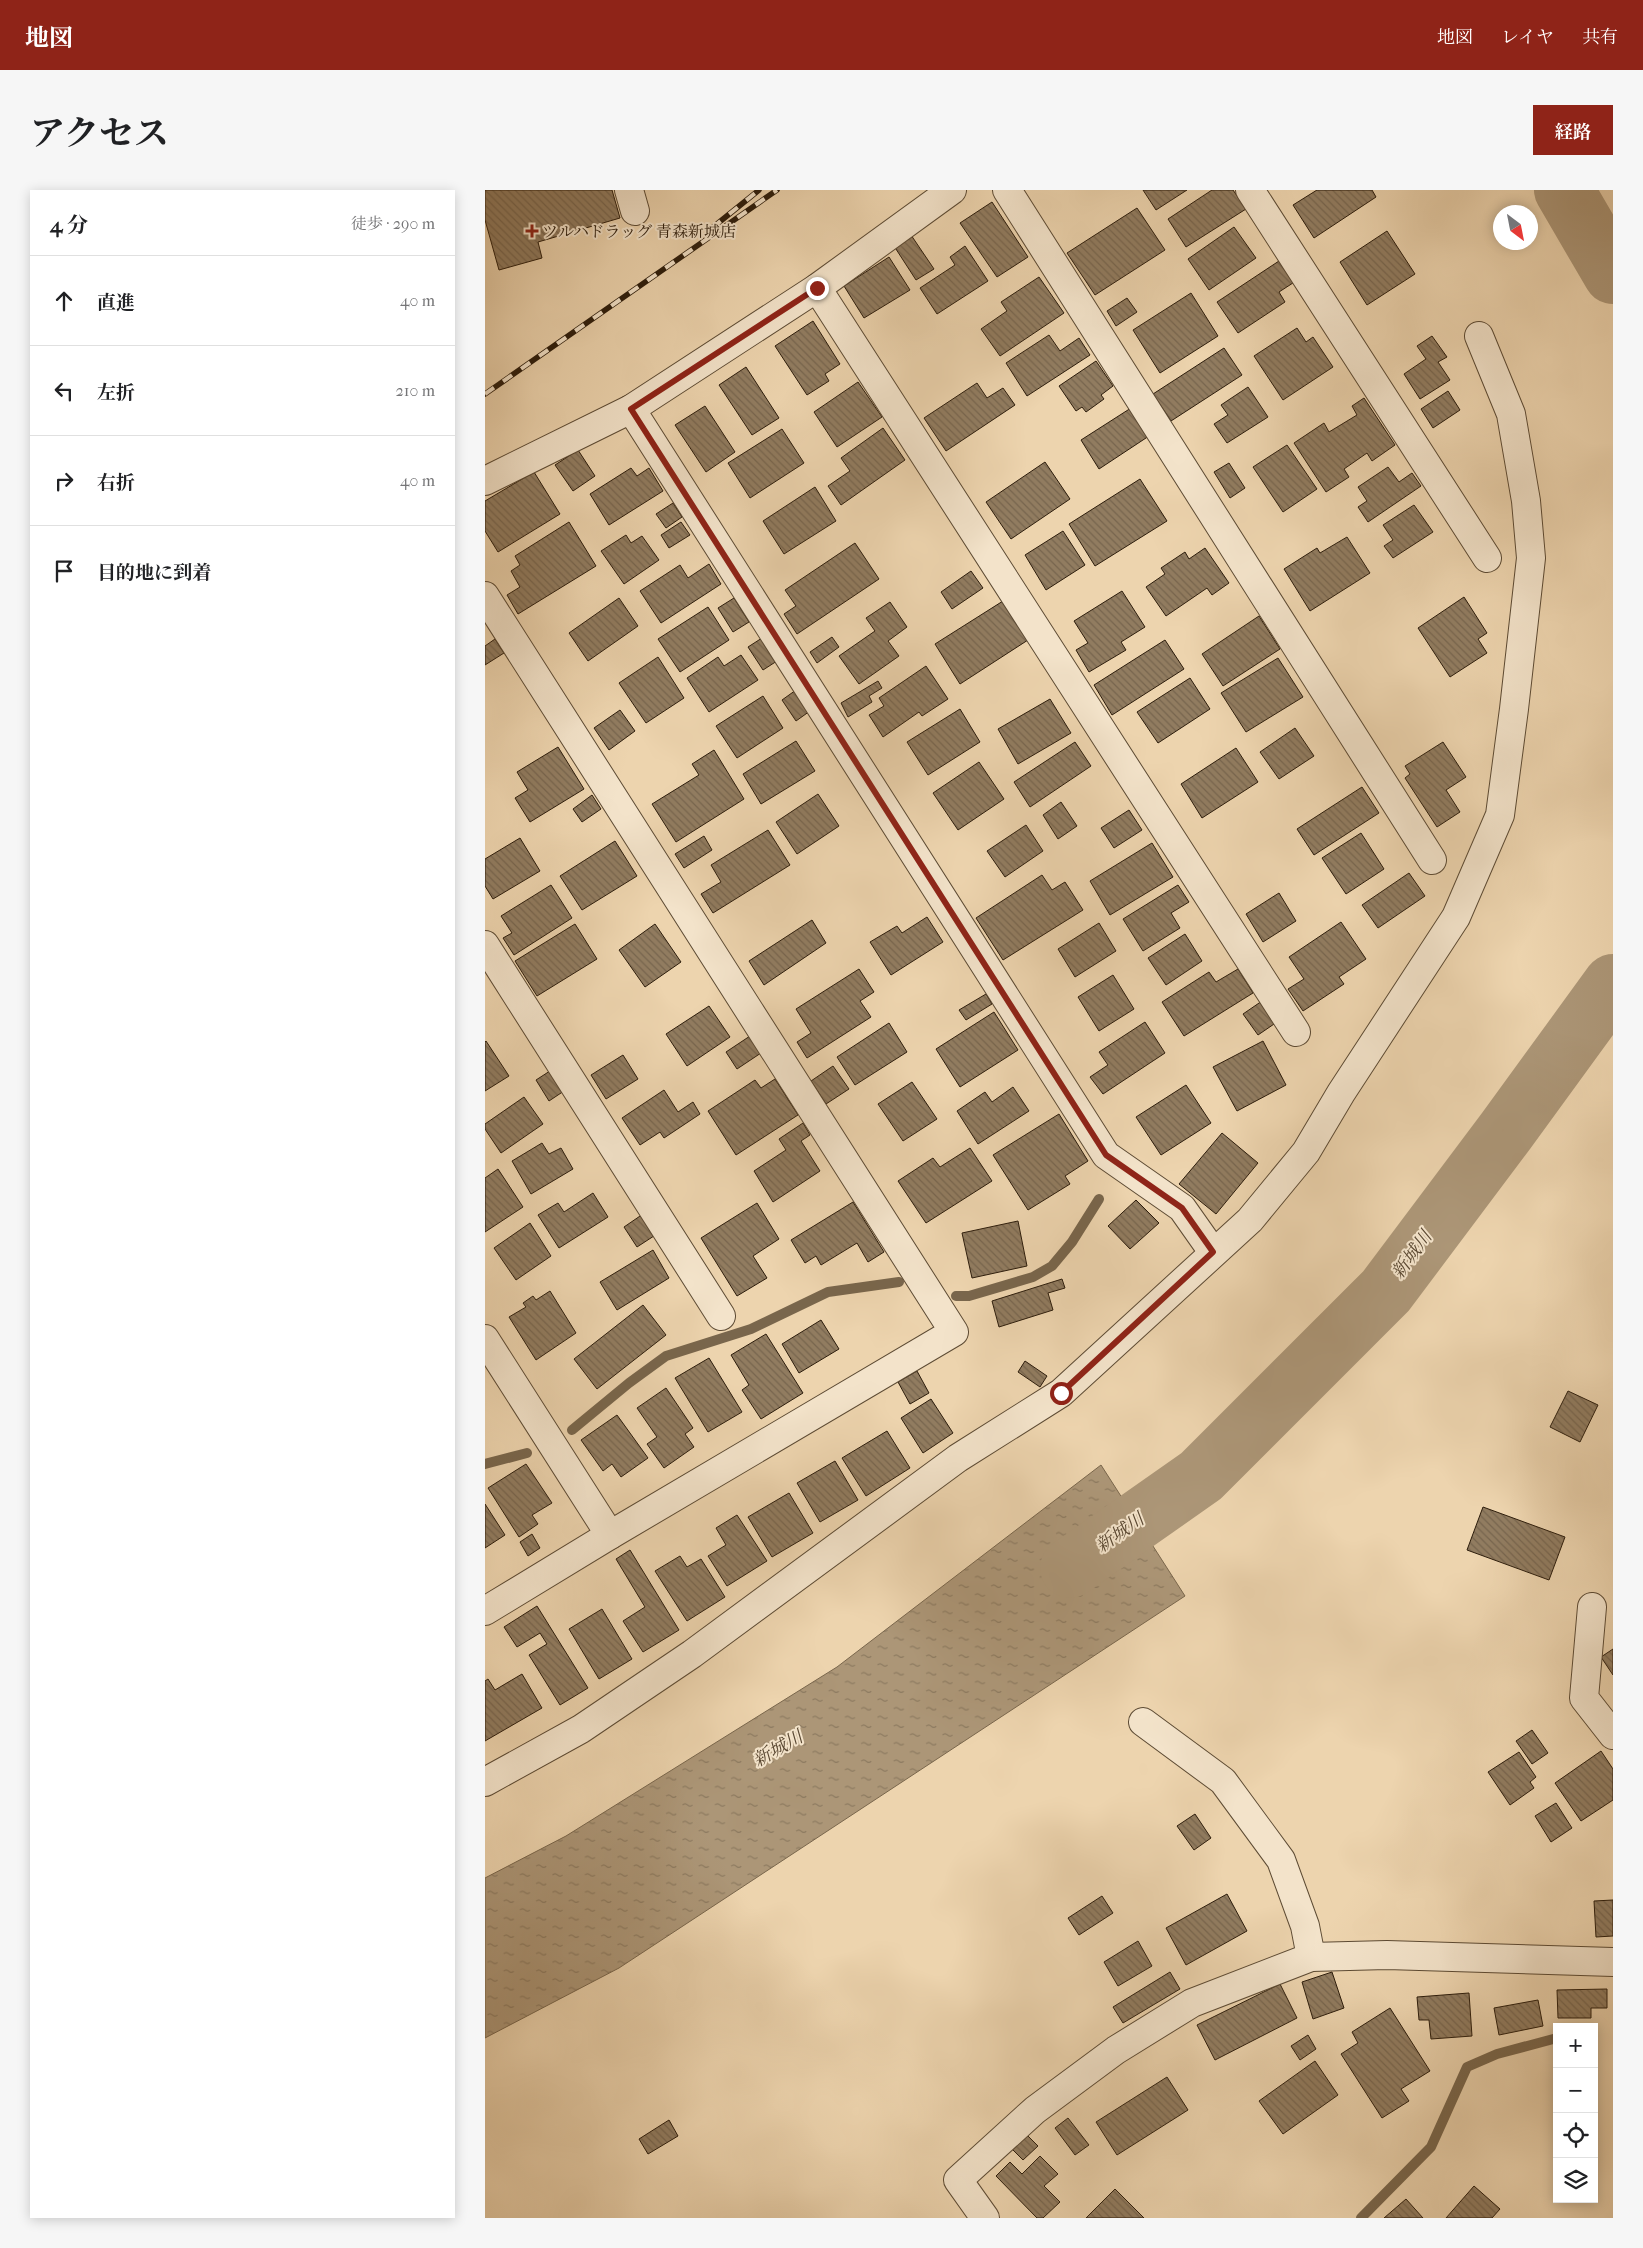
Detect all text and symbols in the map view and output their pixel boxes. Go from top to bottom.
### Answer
text: 地図 [25,24,73,52]
text: 地図 [1437,27,1473,48]
text: レイヤ [1501,27,1554,48]
text: 共有 [1582,27,1618,48]
button: 経路 [1533,105,1613,155]
text: アクセス [30,113,169,154]
north arrow [1493,205,1538,250]
text: 4 分 [50,213,88,237]
text: 徒歩 · 290 m [351,214,435,233]
place label: ツルハドラッグ 青森新城店 [542,222,736,241]
marker: ツルハドラッグ 青森新城店 [526,225,538,237]
route end [806,277,829,300]
icon: ahead [50,287,78,315]
text: 40 m [400,291,435,310]
text: 直進 [97,292,135,314]
icon: left [50,377,78,405]
text: 210 m [396,381,435,400]
text: 左折 [97,382,135,404]
icon: right [50,467,78,495]
text: 40 m [400,471,435,490]
text: 右折 [97,472,135,494]
icon: arrive [50,557,78,585]
text: 目的地に到着 [97,562,211,584]
water label: 新城川 [1388,1225,1438,1283]
route start [1050,1382,1073,1405]
water label: 新城川 [1092,1508,1150,1557]
water label: 新城川 [749,1725,808,1772]
map controls [1553,2023,1598,2203]
button: + [1553,2023,1598,2068]
button: − [1553,2068,1598,2113]
button: locate [1553,2113,1598,2158]
button: layers [1553,2158,1598,2203]

